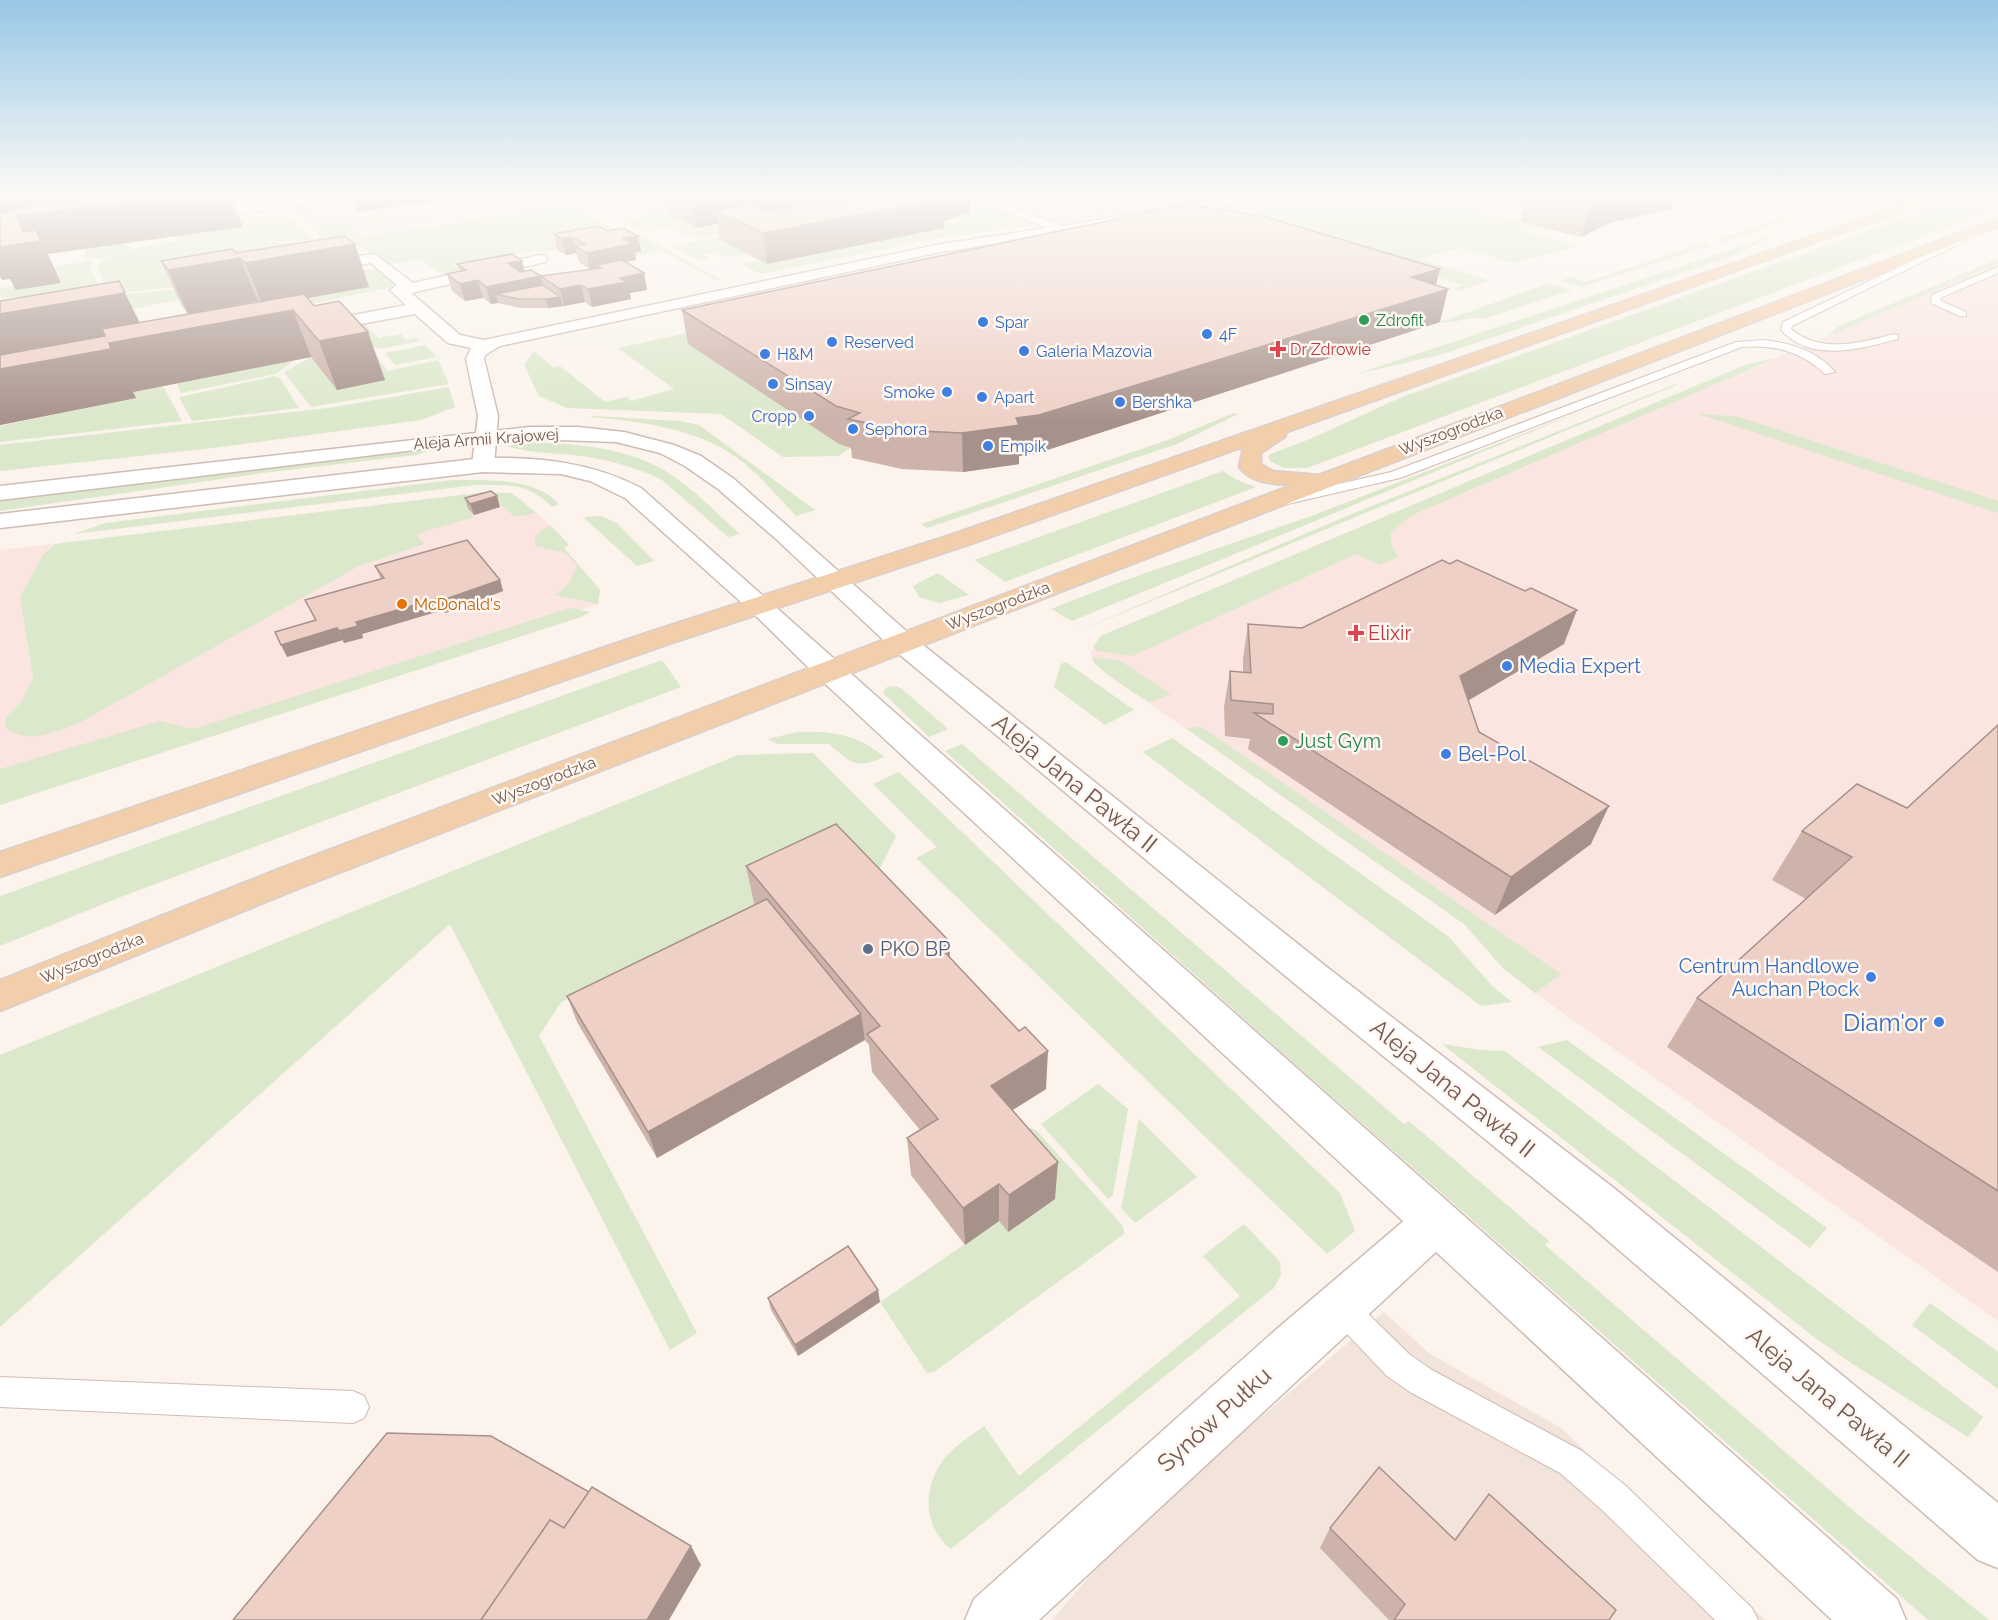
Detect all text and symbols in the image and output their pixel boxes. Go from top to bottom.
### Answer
place label: Zdrofit [1376,311,1425,330]
place label: Spar [995,313,1029,332]
marker: Zdrofit [1357,313,1371,327]
marker: Spar [976,315,990,329]
place label: 4F [1219,325,1237,344]
marker: 4F [1200,327,1214,341]
place label: Reserved [844,333,914,352]
marker: Reserved [825,335,839,349]
place label: Dr Zdrowie [1290,340,1371,359]
place label: Galeria Mazovia [1036,342,1152,361]
marker: Dr Zdrowie [1271,342,1285,356]
marker: Galeria Mazovia [1017,344,1031,358]
place label: H&M [777,345,814,364]
marker: H&M [758,347,772,361]
place label: Sinsay [785,375,833,394]
marker: Sinsay [766,377,780,391]
place label: Smoke [884,383,935,402]
marker: Smoke [940,385,954,399]
place label: Apart [994,388,1035,407]
marker: Apart [975,390,989,404]
place label: Bershka [1132,393,1192,412]
marker: Bershka [1113,395,1127,409]
street label: Wyszogrodzka [1396,402,1506,460]
place label: Cropp [751,407,797,426]
marker: Cropp [802,409,816,423]
place label: Sephora [865,420,927,439]
marker: Sephora [846,422,860,436]
street label: Aleja Armii Krajowej [413,424,559,454]
place label: Empik [1000,437,1047,456]
marker: Empik [981,439,995,453]
street label: Wyszogrodzka [943,577,1053,635]
place label: McDonald's [414,595,501,614]
marker: McDonald's [395,597,409,611]
place label: Elixir [1368,621,1411,645]
marker: Elixir [1349,626,1363,640]
place label: Media Expert [1519,654,1641,678]
marker: Media Expert [1500,659,1514,673]
street label: Aleja Jana Pawła II [987,708,1163,858]
place label: Just Gym [1295,729,1381,753]
marker: Just Gym [1276,734,1290,748]
place label: Bel-Pol [1458,742,1527,766]
marker: Bel-Pol [1439,747,1453,761]
street label: Wyszogrodzka [489,752,599,810]
street label: Wyszogrodzka [38,929,146,987]
place label: PKO BP [880,937,950,961]
marker: PKO BP [861,942,875,956]
place label: Centrum Handlowe Auchan Płock [1679,954,1859,1001]
marker: Centrum Handlowe Auchan Płock [1864,970,1878,984]
place label: Diam'or [1843,1008,1928,1037]
street label: Aleja Jana Pawła II [1365,1013,1541,1163]
marker: Diam'or [1932,1015,1946,1029]
street label: Aleja Jana Pawła II [1741,1320,1915,1474]
street label: Synów Pułku [1151,1360,1277,1478]

